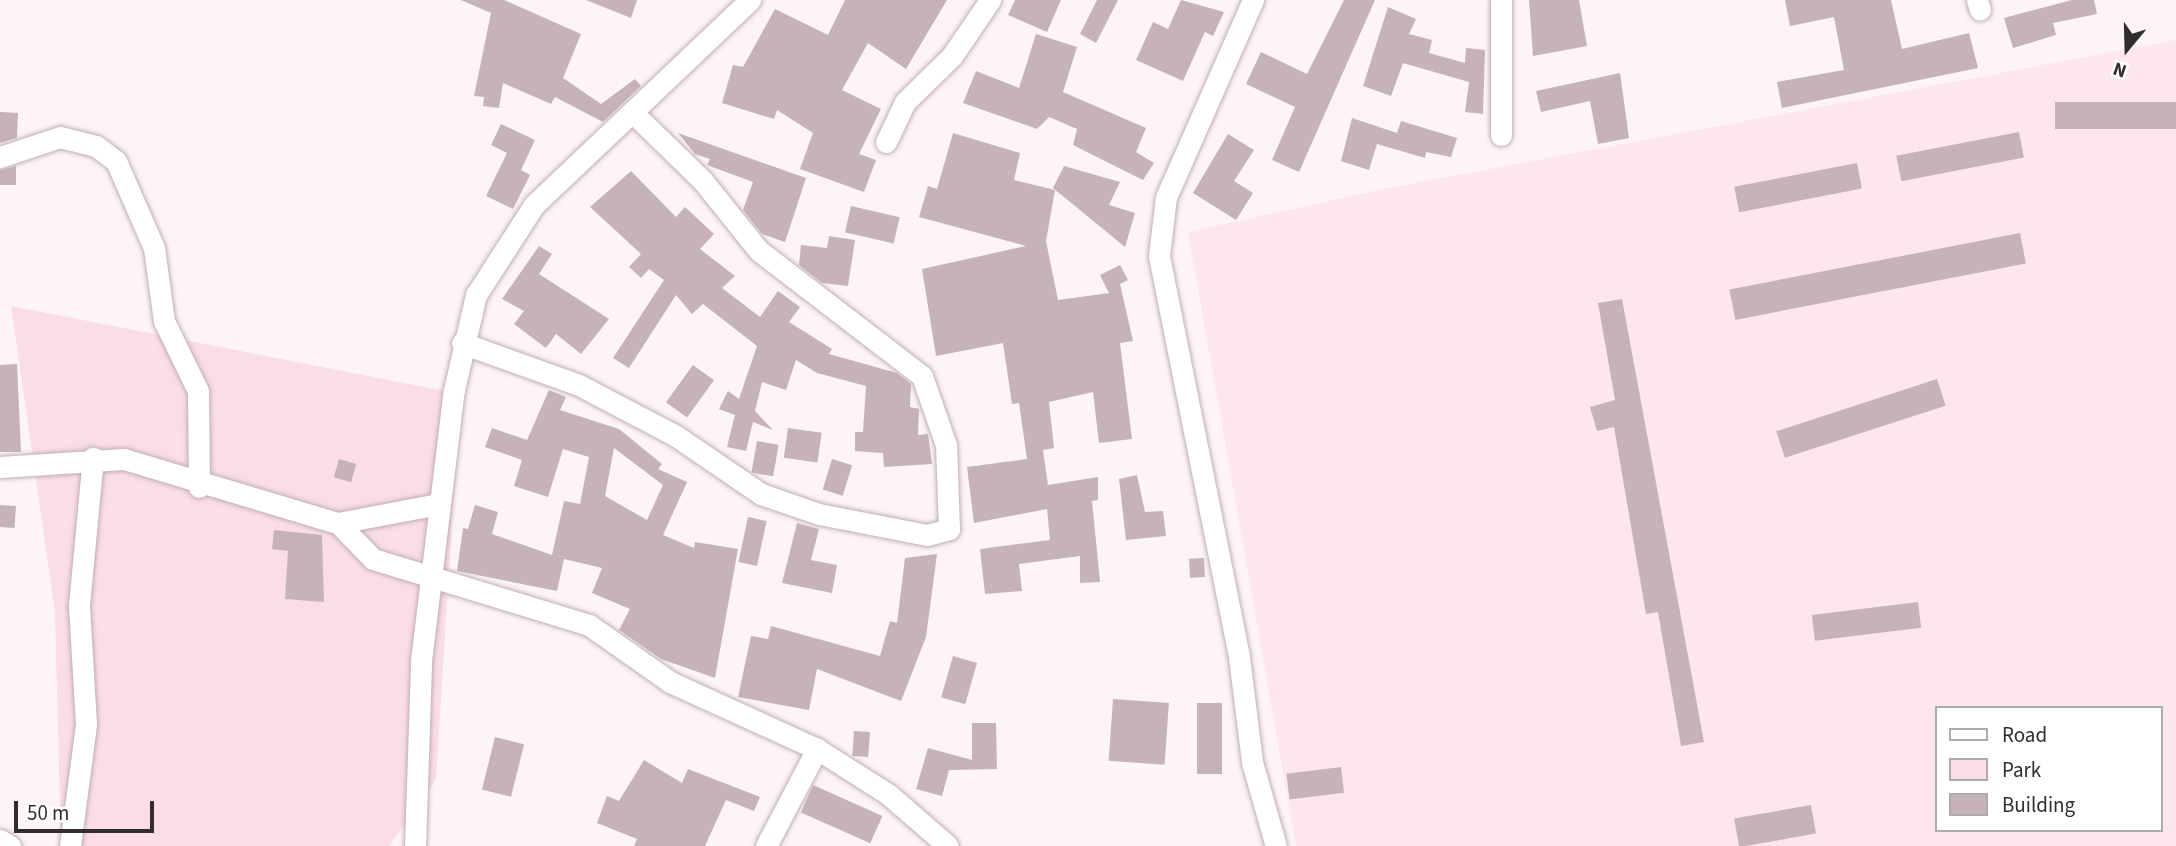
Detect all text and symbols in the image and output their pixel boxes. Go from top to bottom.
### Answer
north arrow [2092,14,2162,84]
text: N [2110,55,2130,84]
legend [1934,706,2162,832]
text: Road [2002,720,2047,750]
text: Park [2002,755,2041,785]
scale bar [18,786,158,830]
text: Building [2002,790,2075,820]
text: 50 m [27,798,69,828]

